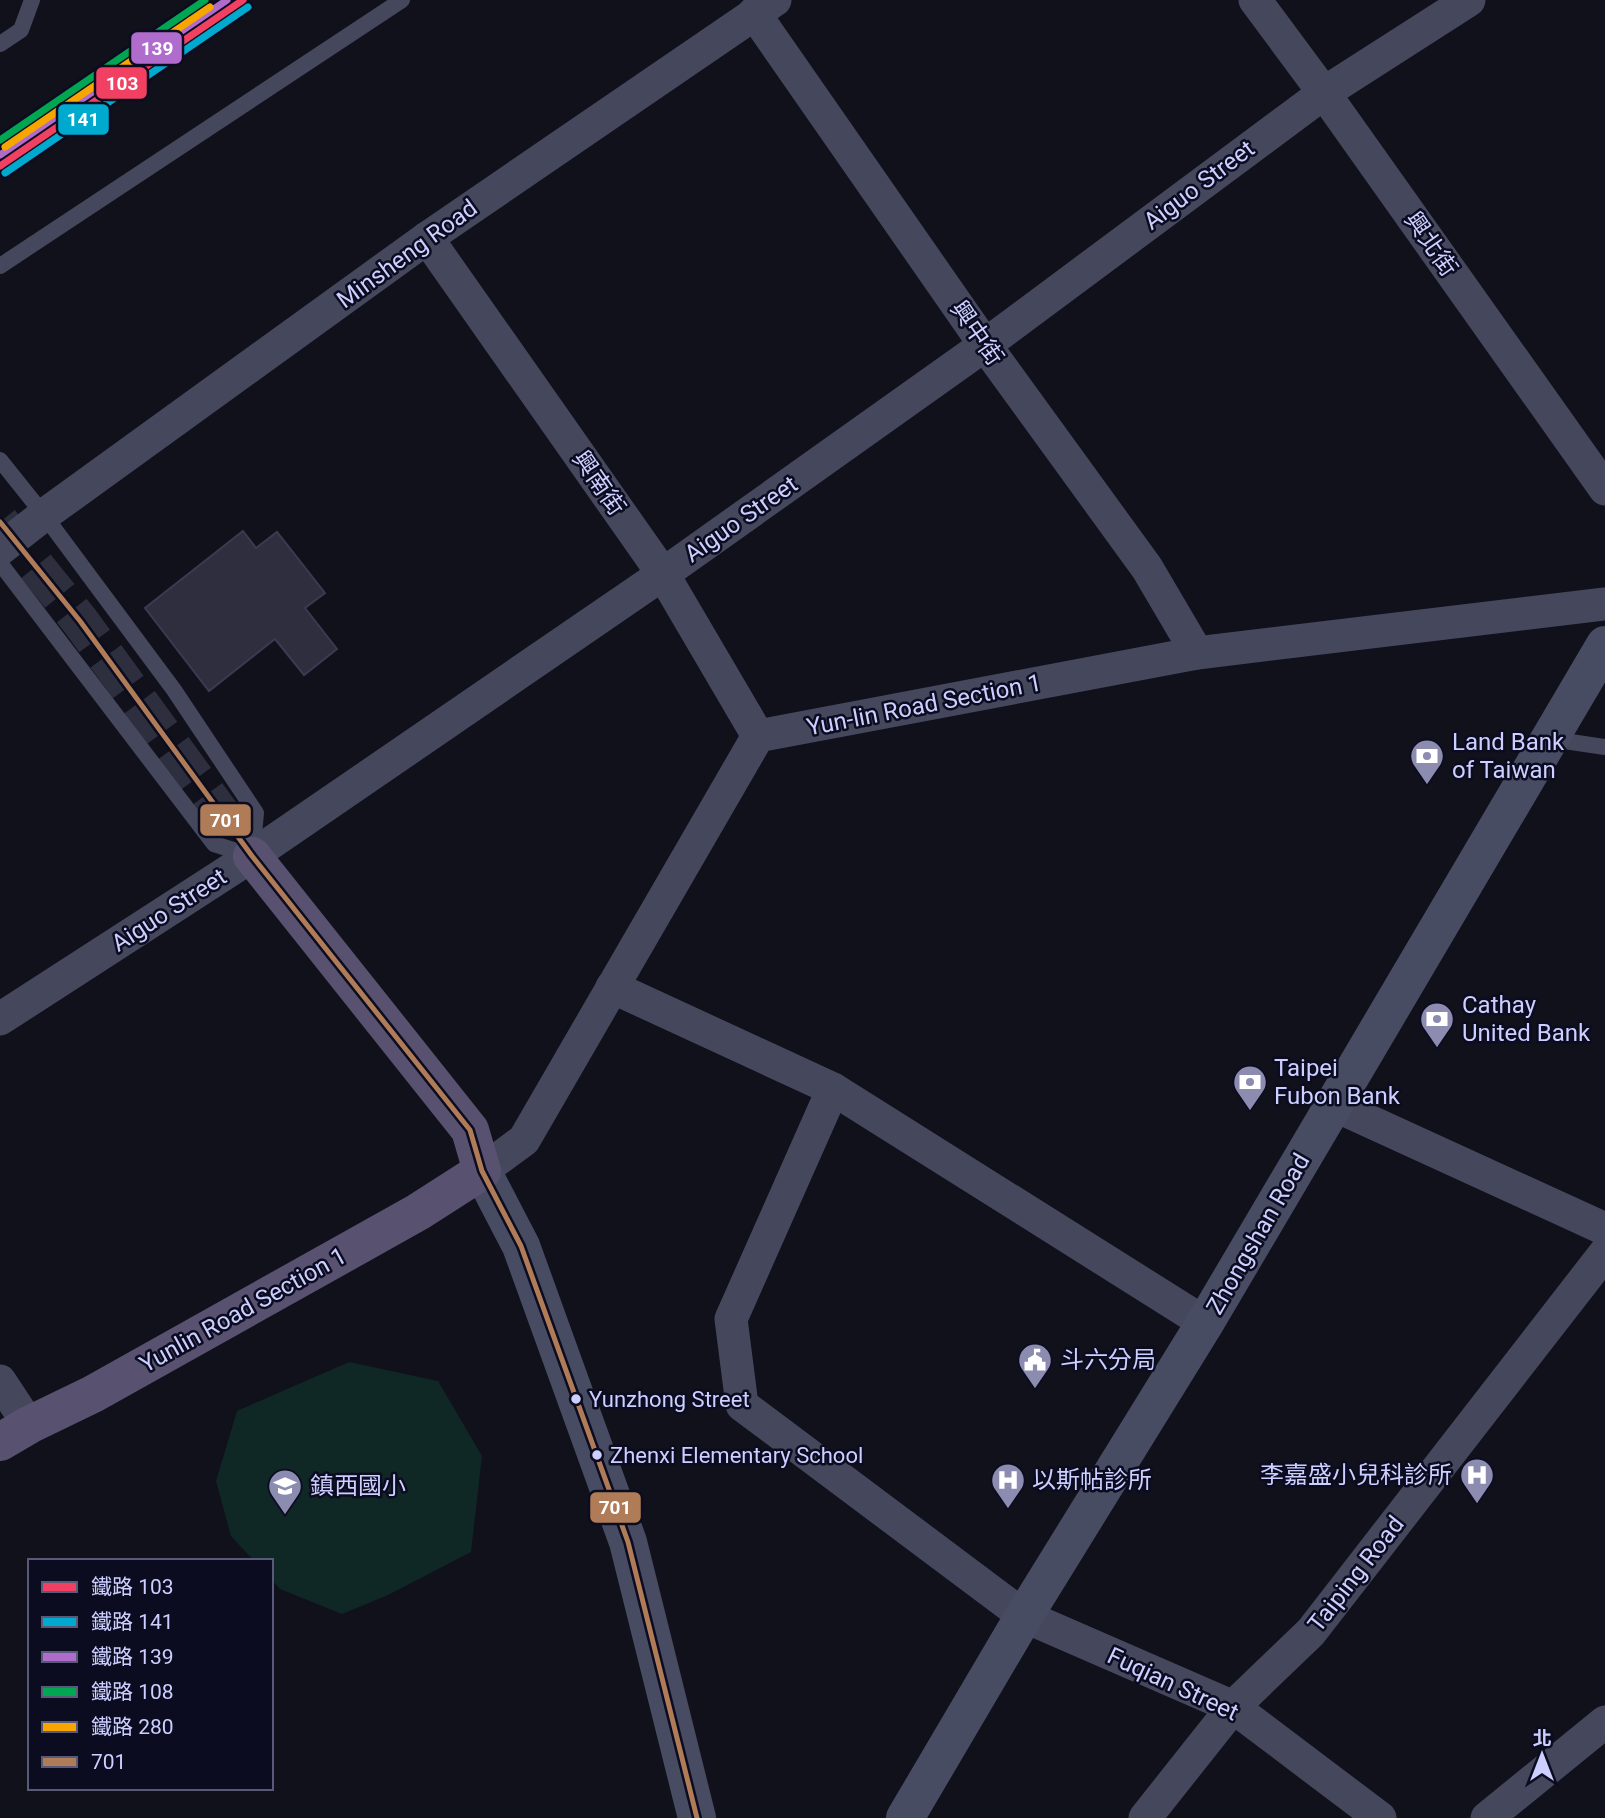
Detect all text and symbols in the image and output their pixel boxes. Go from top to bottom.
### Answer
line badge: 139 [130,31,183,65]
text: 139 [141,37,173,60]
line badge: 103 [95,66,148,100]
text: 103 [106,72,138,95]
line badge: 141 [57,103,110,136]
text: 141 [67,108,99,131]
street label: Aiguo Street [1138,134,1260,236]
street label: Minsheng Road [332,194,482,314]
street label: 興北街 [1399,206,1463,282]
street label: 興中街 [945,295,1009,371]
street label: 興南街 [567,445,631,521]
street label: Aiguo Street [679,470,803,568]
street label: Yun-lin Road Section 1 [804,668,1044,742]
place label: Land Bank of Taiwan [1452,728,1565,784]
bank icon: Land Bank of Taiwan [1408,737,1446,786]
line badge: 701 [199,803,252,837]
text: 701 [210,809,242,832]
street label: Aiguo Street [106,862,232,957]
place label: Cathay United Bank [1462,991,1591,1047]
bank icon: Cathay United Bank [1418,1000,1456,1049]
place label: Taipei Fubon Bank [1274,1054,1401,1110]
bank icon: Taipei Fubon Bank [1231,1063,1269,1112]
street label: Zhongshan Road [1201,1149,1315,1319]
street label: Yunlin Road Section 1 [135,1242,351,1378]
public building icon: 斗六分局 [1016,1341,1054,1390]
place label: 斗六分局 [1060,1346,1156,1374]
place label: Yunzhong Street [589,1387,750,1412]
marker: Yunzhong Street [569,1392,583,1406]
place label: Zhenxi Elementary School [610,1443,863,1468]
marker: Zhenxi Elementary School [590,1448,604,1462]
hospital icon: 李嘉盛小兒科診所 [1458,1456,1496,1505]
hospital icon: 以斯帖診所 [989,1461,1027,1510]
place label: 李嘉盛小兒科診所 [1260,1461,1452,1489]
place label: 以斯帖診所 [1032,1466,1152,1494]
school or university icon: 鎮西國小 [266,1467,304,1516]
place label: 鎮西國小 [310,1472,406,1500]
line badge: 701 [589,1491,642,1524]
text: 701 [599,1496,631,1519]
street label: Taiping Road [1302,1511,1410,1637]
legend [28,1559,273,1790]
text: 鐵路 103 [91,1575,174,1599]
text: 鐵路 141 [91,1610,174,1634]
street label: Fuqian Street [1103,1641,1243,1727]
text: 鐵路 139 [91,1645,174,1669]
text: 鐵路 108 [91,1680,174,1704]
text: 鐵路 280 [91,1715,174,1739]
north arrow [1507,1720,1577,1790]
text: 北 [1532,1727,1552,1750]
text: 701 [91,1750,126,1774]

